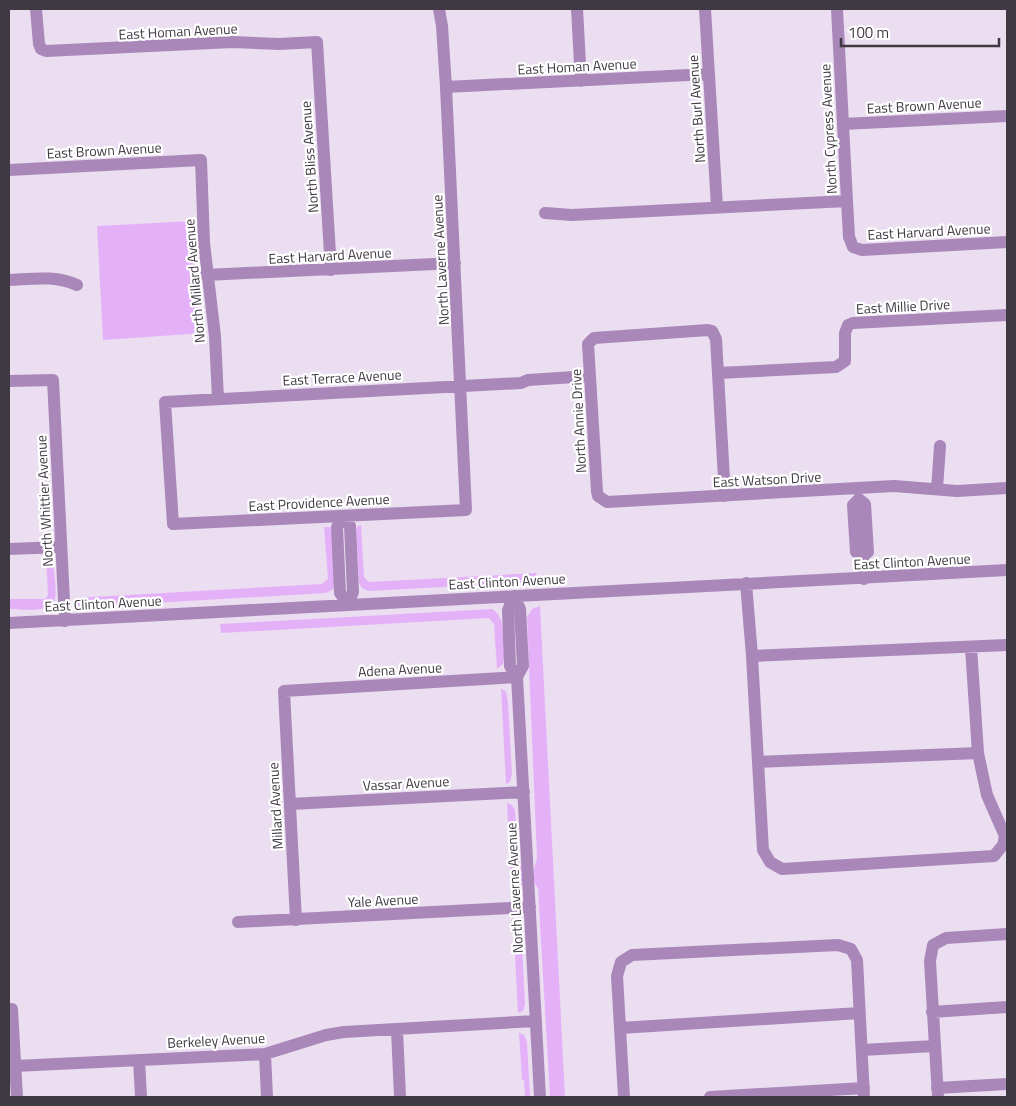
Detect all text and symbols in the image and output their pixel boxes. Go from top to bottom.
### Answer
scale bar [841,15,998,47]
street label: East Homan Avenue [118,17,238,45]
text: 100 m [848,21,889,44]
street label: East Homan Avenue [517,52,637,80]
street label: North Burl Avenue [682,54,710,164]
street label: North Cypress Avenue [814,63,842,195]
street label: East Brown Avenue [866,92,982,118]
street label: North Bliss Avenue [295,100,323,214]
street label: East Brown Avenue [46,137,162,163]
street label: North Laverne Avenue [426,194,454,326]
street label: East Harvard Avenue [867,217,991,245]
street label: North Millard Avenue [178,218,210,344]
street label: East Harvard Avenue [268,241,392,269]
street label: East Millie Drive [855,293,951,319]
street label: East Terrace Avenue [282,363,402,391]
street label: North Annie Drive [565,368,591,474]
street label: North Whittier Avenue [30,435,58,567]
street label: East Watson Drive [712,466,822,492]
street label: East Providence Avenue [248,488,390,516]
street label: East Clinton Avenue [853,547,971,575]
street label: East Clinton Avenue [448,567,566,595]
street label: East Clinton Avenue [44,589,162,617]
street label: Adena Avenue [357,656,443,682]
street label: Millard Avenue [262,762,288,850]
street label: Vassar Avenue [362,770,450,796]
street label: North Laverne Avenue [500,822,528,954]
street label: Yale Avenue [347,888,419,912]
street label: Berkeley Avenue [167,1027,265,1053]

